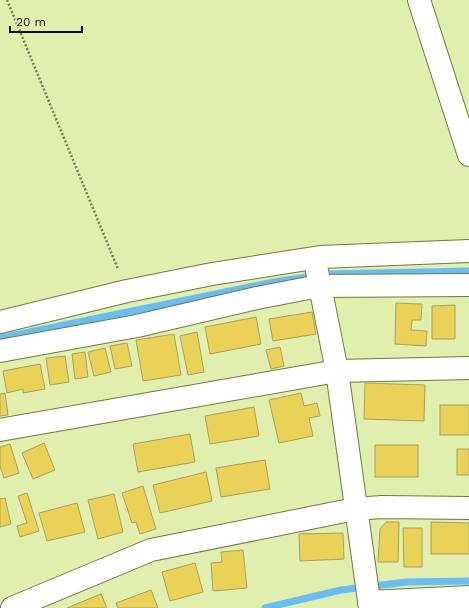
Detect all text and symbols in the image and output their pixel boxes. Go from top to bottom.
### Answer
scale bar [10,8,82,34]
text: 20 m [16,15,46,29]

